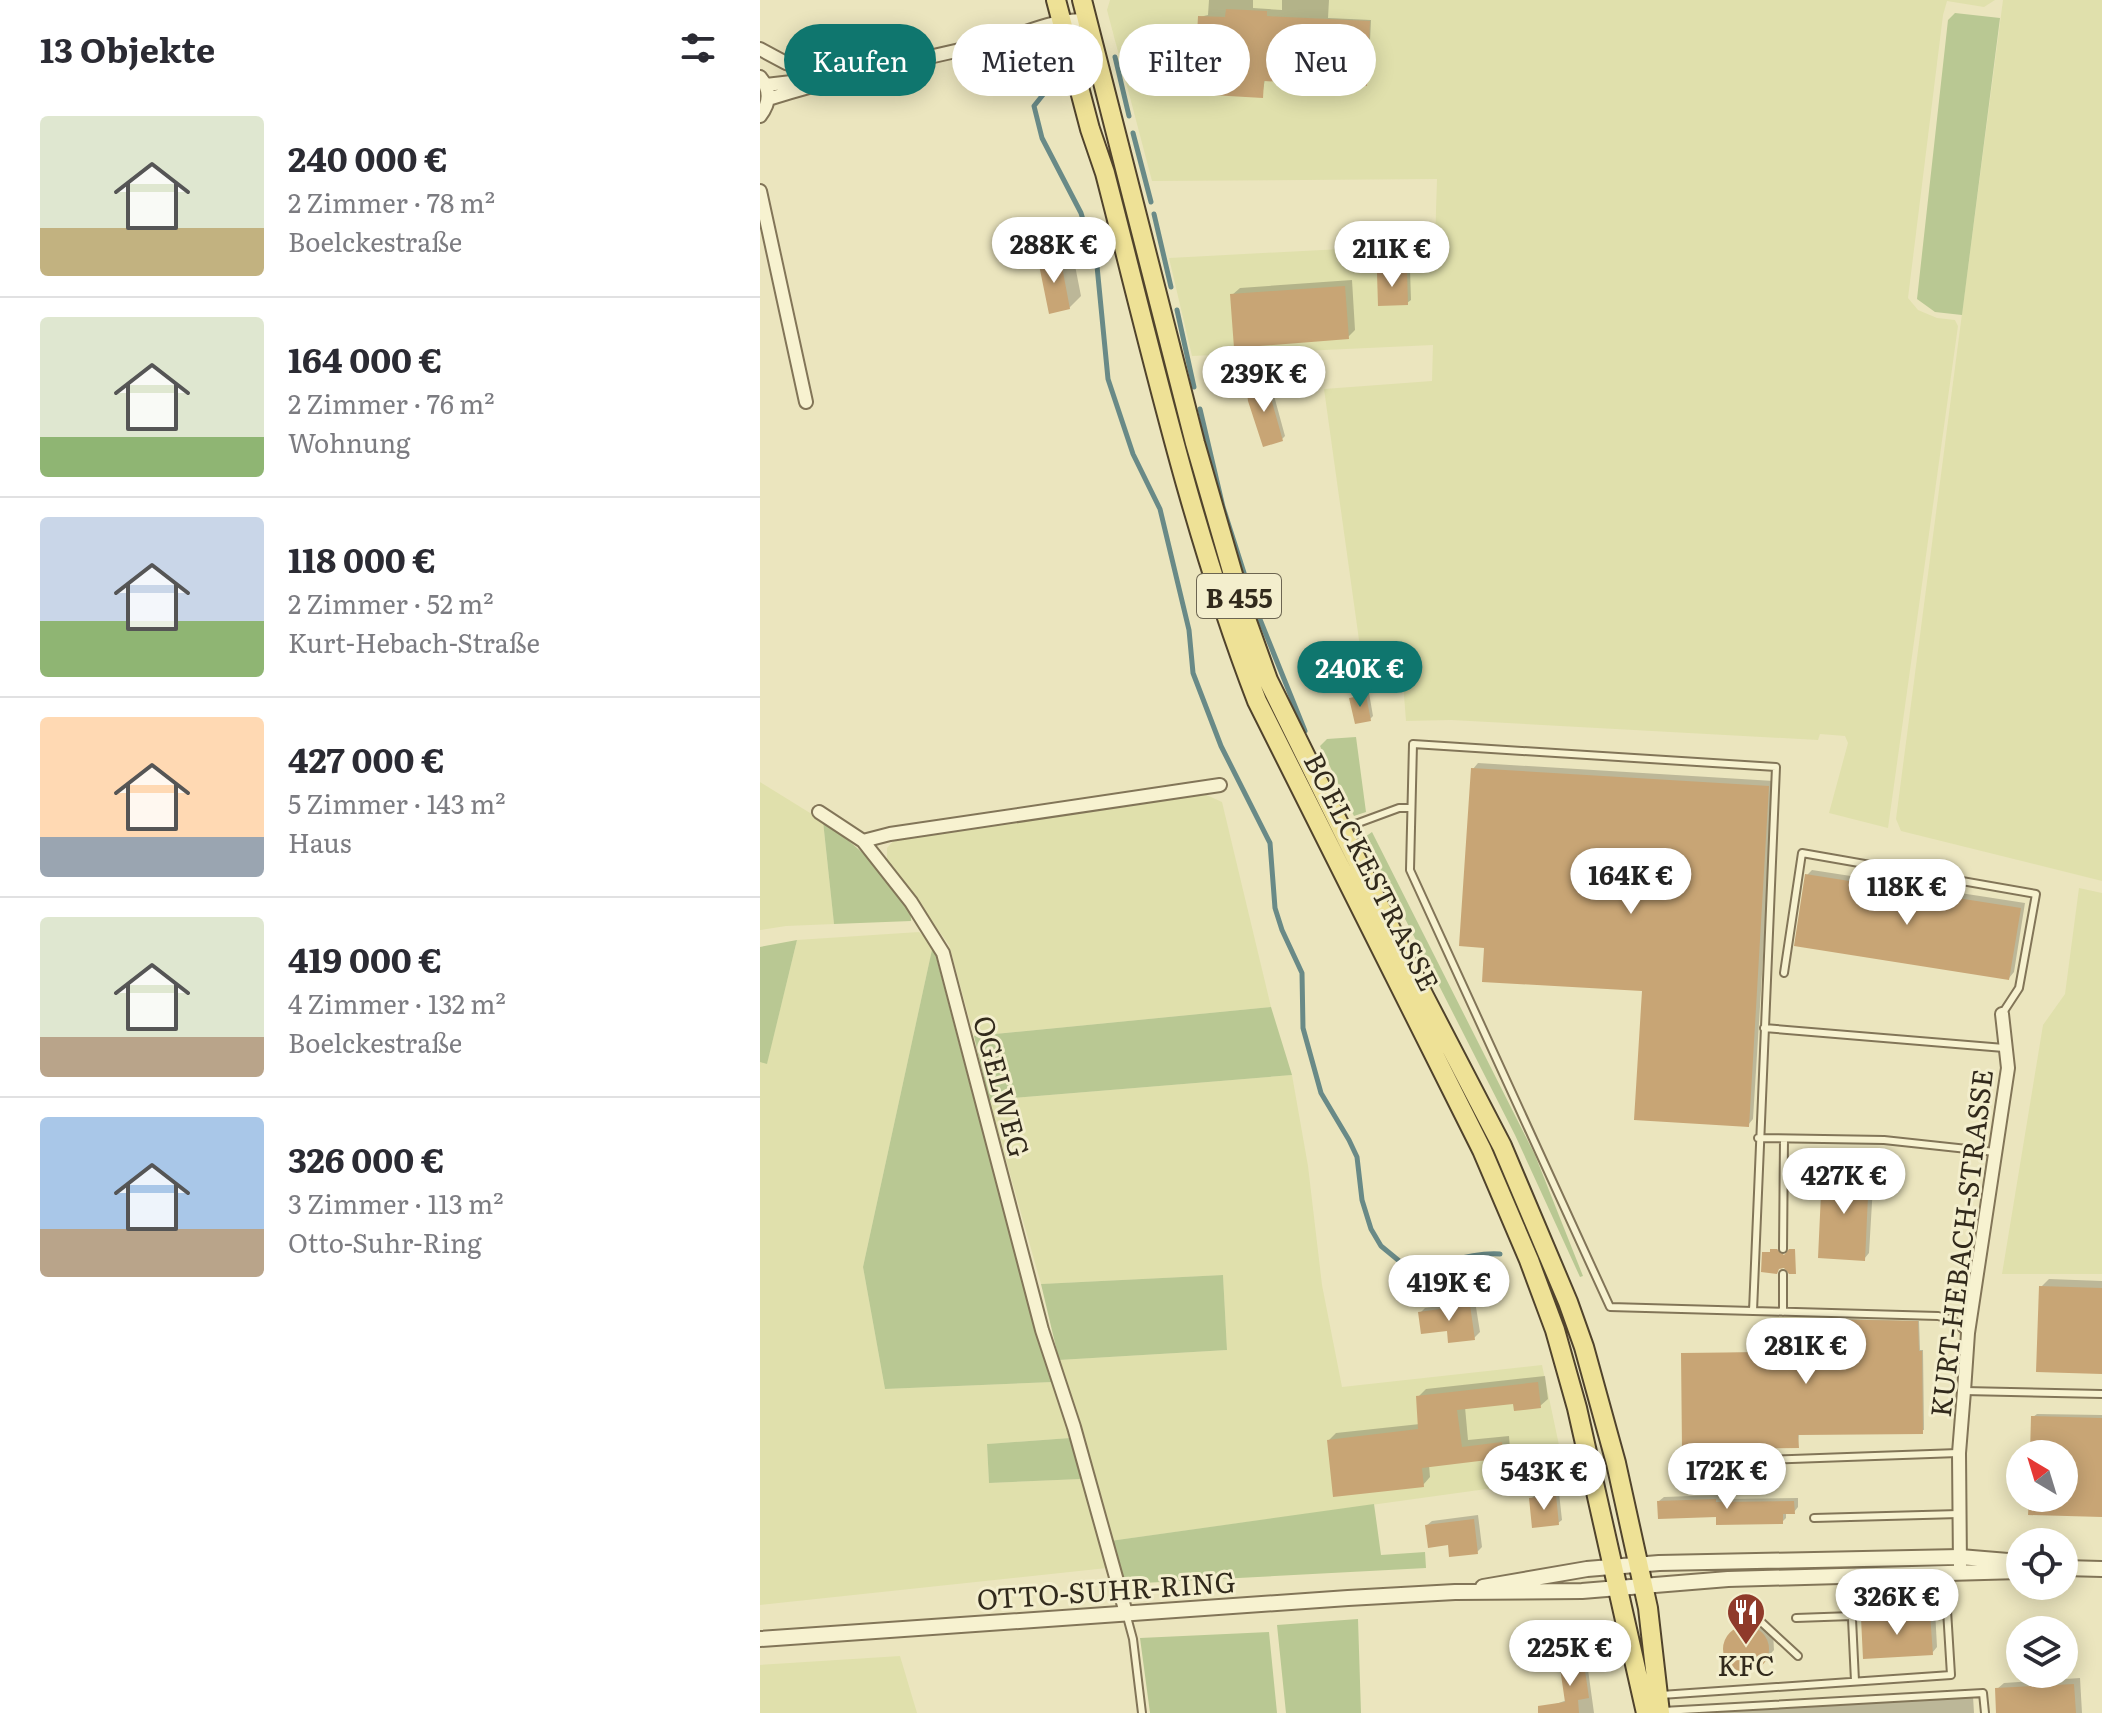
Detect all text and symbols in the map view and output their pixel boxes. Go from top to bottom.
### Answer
text: 13 Objekte [40,23,215,73]
chip: Kaufen [784,24,936,96]
chip: Mieten [952,24,1103,96]
chip: Filter [1119,24,1250,96]
chip: Neu [1266,24,1376,96]
icon: filters [676,26,720,70]
text: 240 000 € [288,132,448,182]
icon: home [104,148,200,244]
text: 2 Zimmer · 78 m² [288,182,495,221]
pin: 288K € [989,217,1119,285]
text: Boelckestraße [288,221,462,260]
pin: 211K € [1327,221,1457,289]
text: 288K € [1010,223,1098,262]
text: 211K € [1352,227,1432,266]
text: 164 000 € [288,333,443,383]
pin: 239K € [1199,346,1329,414]
icon: home [104,349,200,445]
text: 239K € [1220,352,1308,391]
text: 2 Zimmer · 76 m² [288,383,495,422]
text: Wohnung [288,422,411,461]
text: 118 000 € [288,533,436,583]
icon: home [104,549,200,645]
road number: B 455 [1197,574,1281,618]
text: 2 Zimmer · 52 m² [288,583,494,622]
text: Kurt-Hebach-Straße [288,622,540,661]
pin: 240K € [1295,641,1425,709]
text: 240K € [1315,647,1405,686]
text: 427 000 € [288,733,445,783]
street label: BOELCKESTRASSE [1295,744,1451,998]
icon: home [104,749,200,845]
text: 5 Zimmer · 143 m² [288,783,505,822]
text: Haus [288,822,351,861]
pin: 164K € [1566,848,1696,916]
text: 164K € [1588,854,1674,893]
pin: 118K € [1842,859,1972,927]
text: 118K € [1867,865,1947,904]
text: 419 000 € [288,933,442,983]
icon: home [104,949,200,1045]
text: 4 Zimmer · 132 m² [288,983,506,1022]
street label: OGELWEG [964,1011,1042,1161]
text: Boelckestraße [288,1022,462,1061]
street label: KURT-HEBACH-STRASSE [1918,1067,2002,1419]
text: 326 000 € [288,1133,445,1183]
pin: 427K € [1779,1148,1909,1216]
icon: home [104,1149,200,1245]
text: 427K € [1800,1154,1888,1193]
text: 3 Zimmer · 113 m² [288,1183,504,1222]
text: Otto-Suhr-Ring [288,1222,482,1261]
pin: 419K € [1384,1255,1514,1323]
text: 419K € [1406,1261,1492,1300]
pin: 281K € [1741,1318,1871,1386]
text: 281K € [1764,1324,1848,1363]
north arrow [2006,1440,2078,1512]
map controls [2006,1440,2078,1688]
pin: 172K € [1662,1443,1792,1511]
pin: 543K € [1479,1444,1609,1512]
text: 172K € [1686,1449,1768,1488]
text: 543K € [1500,1450,1588,1489]
button: locate [2006,1528,2078,1600]
street label: OTTO-SUHR-RING [975,1559,1237,1619]
pin: 326K € [1832,1569,1962,1637]
text: 326K € [1854,1575,1940,1614]
restaurant icon: KFC [1725,1591,1767,1646]
button: layers [2006,1616,2078,1688]
pin: 225K € [1505,1620,1635,1688]
text: 225K € [1527,1626,1613,1665]
place label: KFC [1717,1643,1775,1685]

